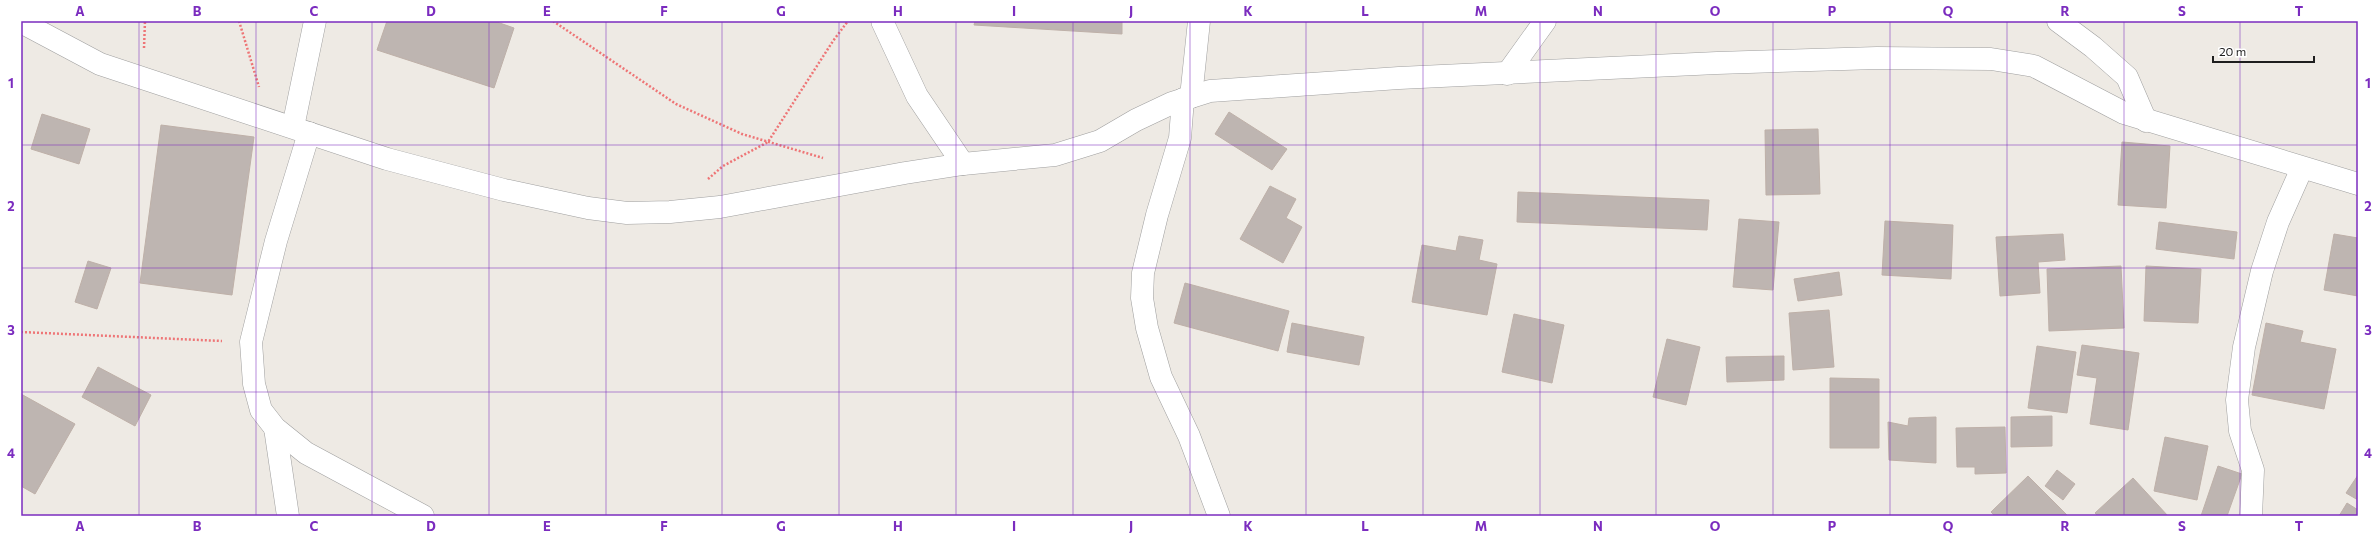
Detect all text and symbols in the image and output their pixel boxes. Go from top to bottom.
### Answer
text: A [75,3,85,19]
text: B [193,3,202,19]
text: C [310,3,319,19]
text: D [426,3,436,19]
text: E [543,3,551,19]
text: F [660,3,668,19]
text: G [776,3,786,19]
text: H [893,3,903,19]
text: I [1012,3,1016,19]
text: J [1129,3,1133,19]
text: K [1243,3,1253,19]
text: L [1361,3,1369,19]
text: M [1475,3,1487,19]
text: N [1593,3,1603,19]
text: O [1710,3,1721,19]
text: P [1828,3,1837,19]
text: Q [1943,3,1954,19]
text: R [2061,3,2070,19]
text: S [2178,3,2186,19]
text: T [2295,3,2304,19]
scale bar [2213,38,2314,64]
text: 20 m [2219,44,2246,58]
text: 1 [8,75,14,91]
text: 1 [2365,75,2371,91]
text: 2 [7,198,15,214]
text: 2 [2364,198,2372,214]
text: 3 [7,322,15,338]
text: 3 [2364,322,2372,338]
text: 4 [7,445,15,461]
text: 4 [2364,445,2372,461]
text: A [75,518,85,534]
text: B [193,518,202,534]
text: C [310,518,319,534]
text: D [426,518,436,534]
text: E [543,518,551,534]
text: F [660,518,668,534]
text: G [776,518,786,534]
text: H [893,518,903,534]
text: I [1012,518,1016,534]
text: J [1129,518,1133,534]
text: K [1243,518,1253,534]
text: L [1361,518,1369,534]
text: M [1475,518,1487,534]
text: N [1593,518,1603,534]
text: O [1710,518,1721,534]
text: P [1828,518,1837,534]
text: Q [1943,518,1954,534]
text: R [2061,518,2070,534]
text: S [2178,518,2186,534]
text: T [2295,518,2304,534]

